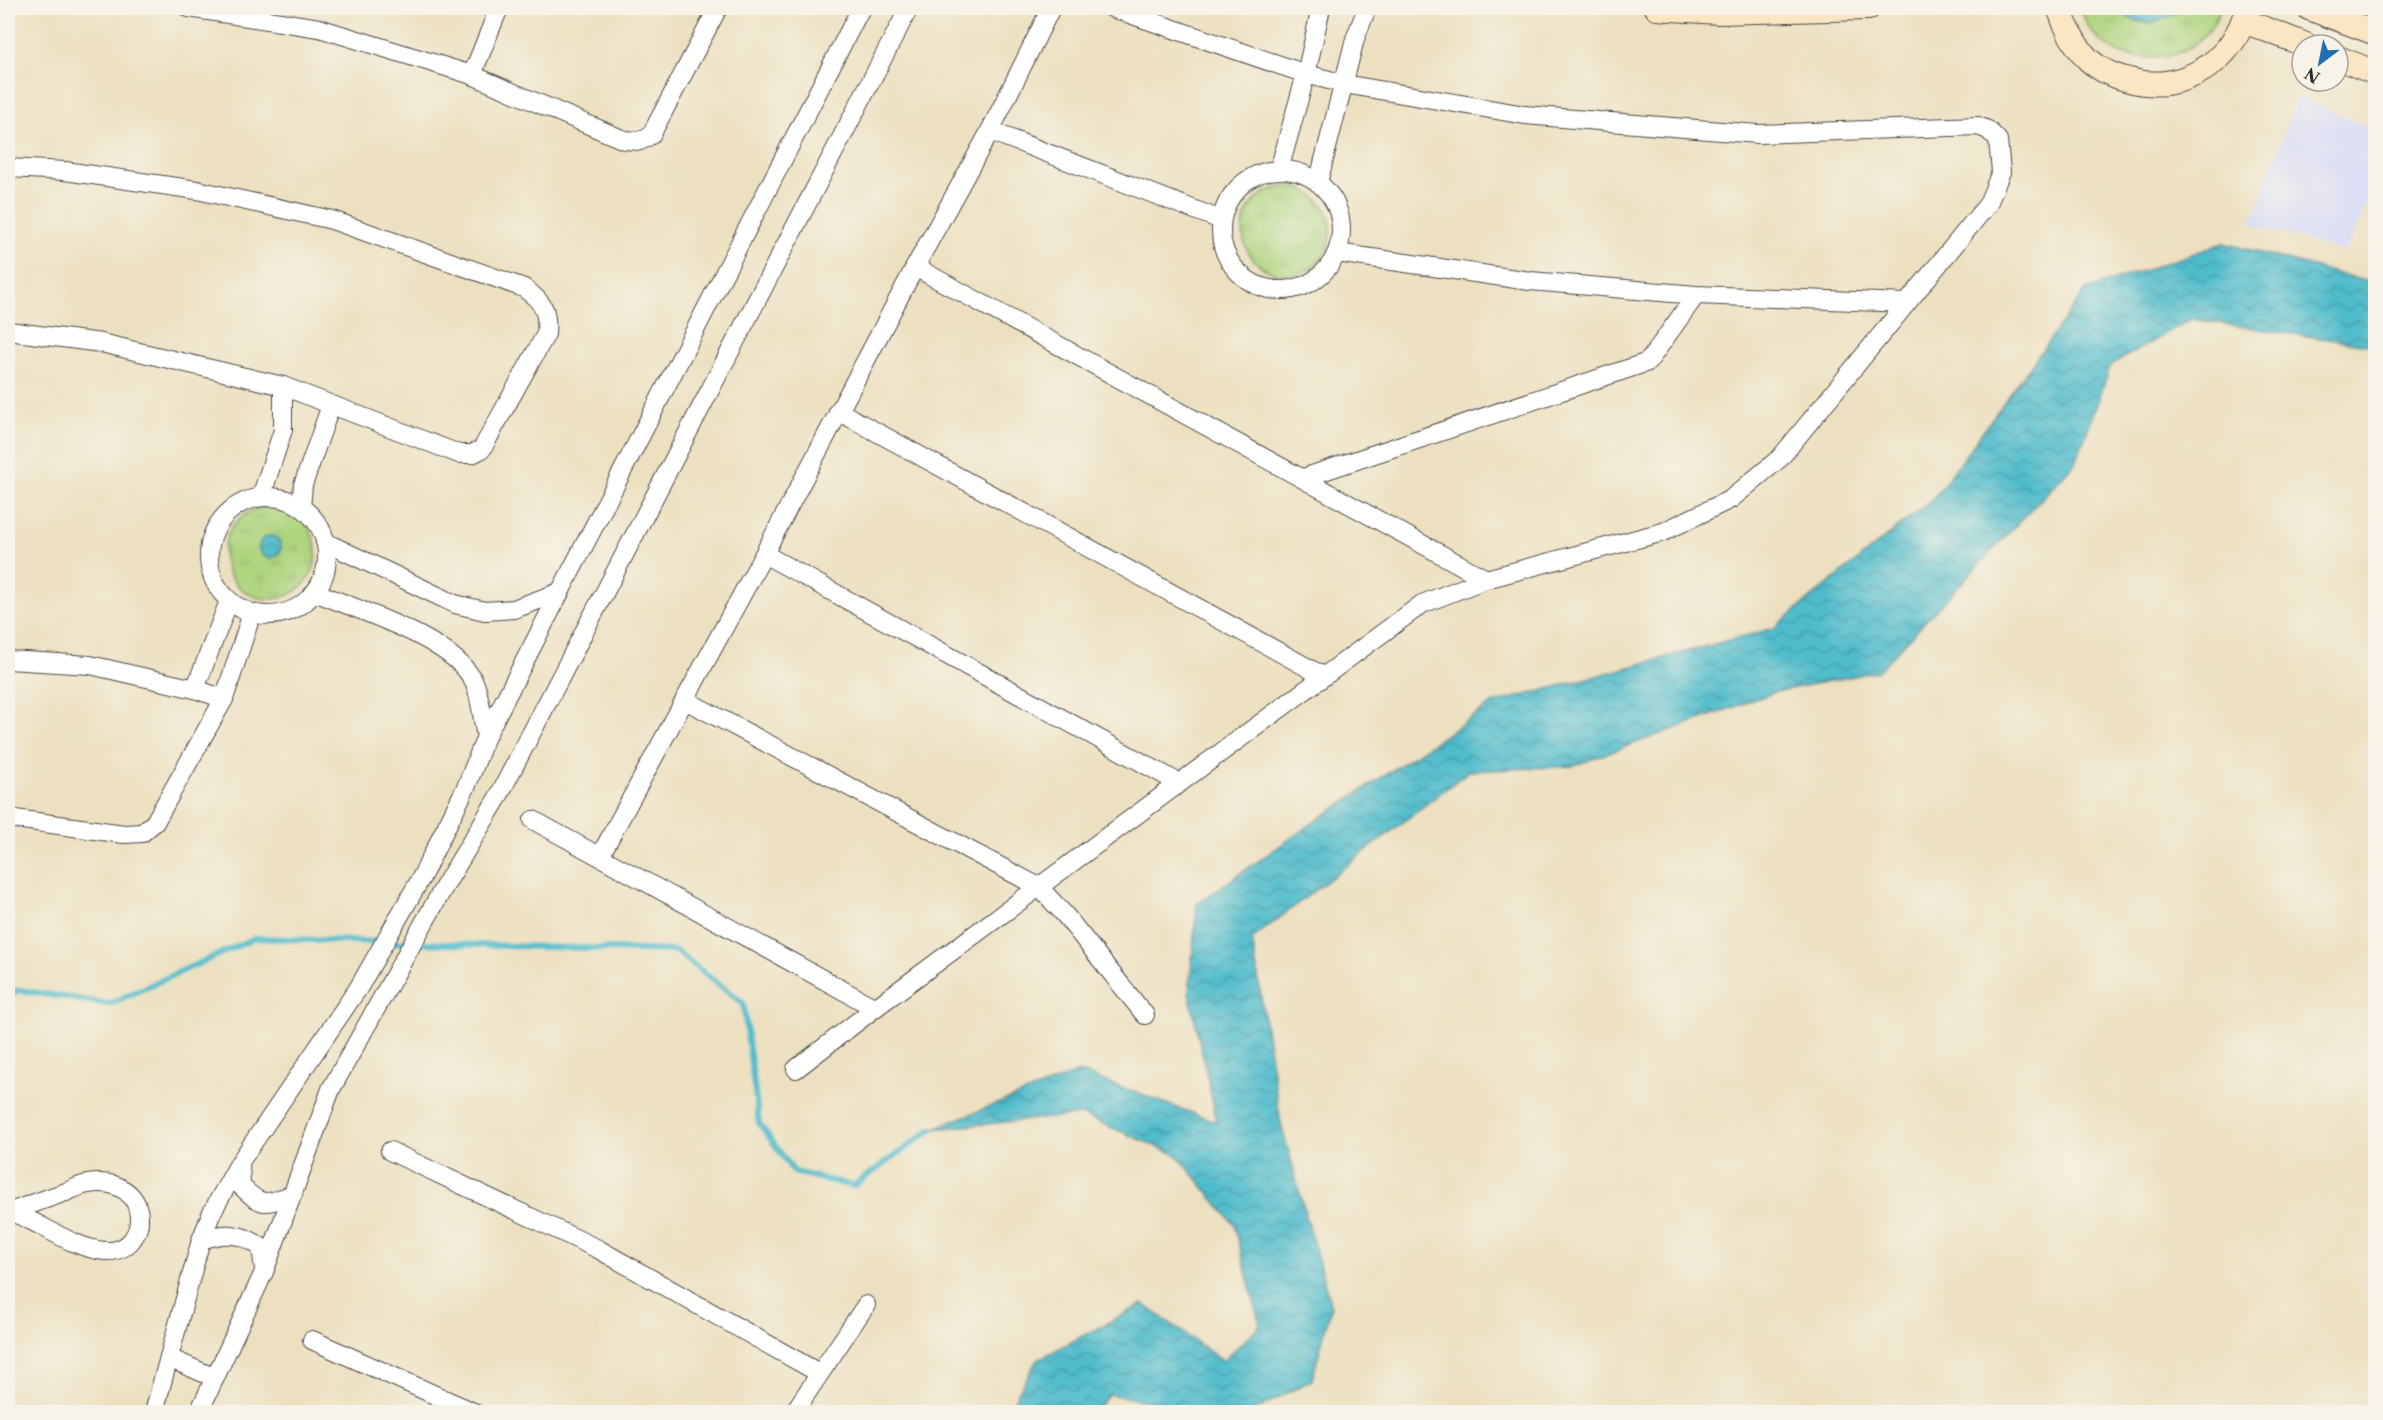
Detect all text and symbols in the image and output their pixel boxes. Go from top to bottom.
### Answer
north arrow [2290,33,2350,93]
text: N [2301,64,2323,88]

